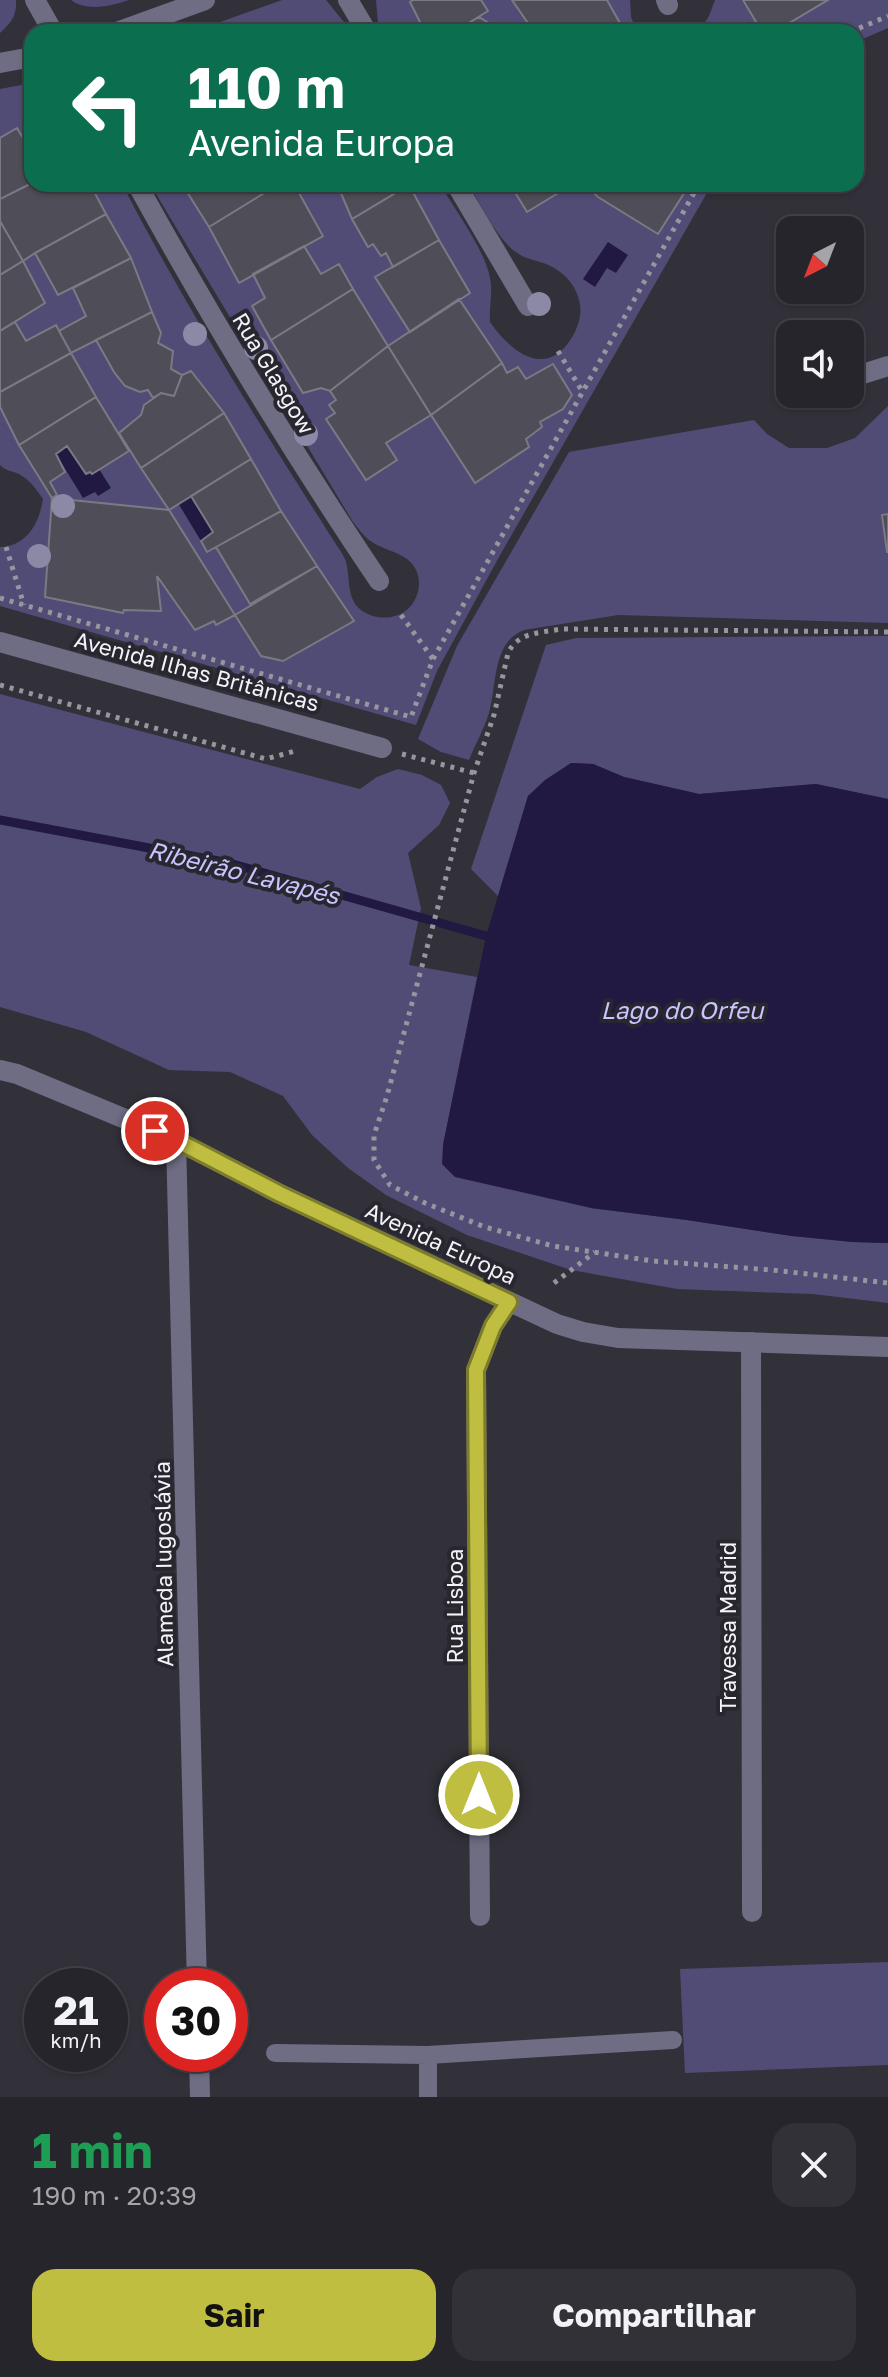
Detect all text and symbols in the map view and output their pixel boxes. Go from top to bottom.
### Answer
text: 110 m [188,53,345,120]
icon: left [56,56,160,160]
text: Avenida Europa [188,121,455,164]
north arrow [776,216,864,304]
map controls [776,216,864,408]
street label: Rua Glasgow [227,307,321,439]
button: sound [776,320,864,408]
street label: Avenida Ilhas Britânicas [72,625,322,717]
water label: Ribeirão Lavapés [146,834,344,910]
water label: Lago do Orfeu [601,995,765,1025]
pin [121,1097,189,1165]
icon: arrive [133,1109,177,1153]
street label: Avenida Europa [361,1196,521,1290]
street label: Alameda Iugoslávia [148,1461,178,1667]
street label: Travessa Madrid [714,1542,741,1712]
street label: Rua Lisboa [441,1548,468,1664]
position arrow [437,1753,521,1837]
speed limit sign: 30 [144,1968,248,2072]
text: 21 [54,1986,99,2034]
text: km/h [51,2028,101,2052]
text: 1 min [32,2121,153,2179]
button: close [772,2123,856,2207]
text: 190 m · 20:39 [32,2180,197,2211]
button: Sair [32,2269,436,2361]
button: Compartilhar [452,2269,856,2361]

